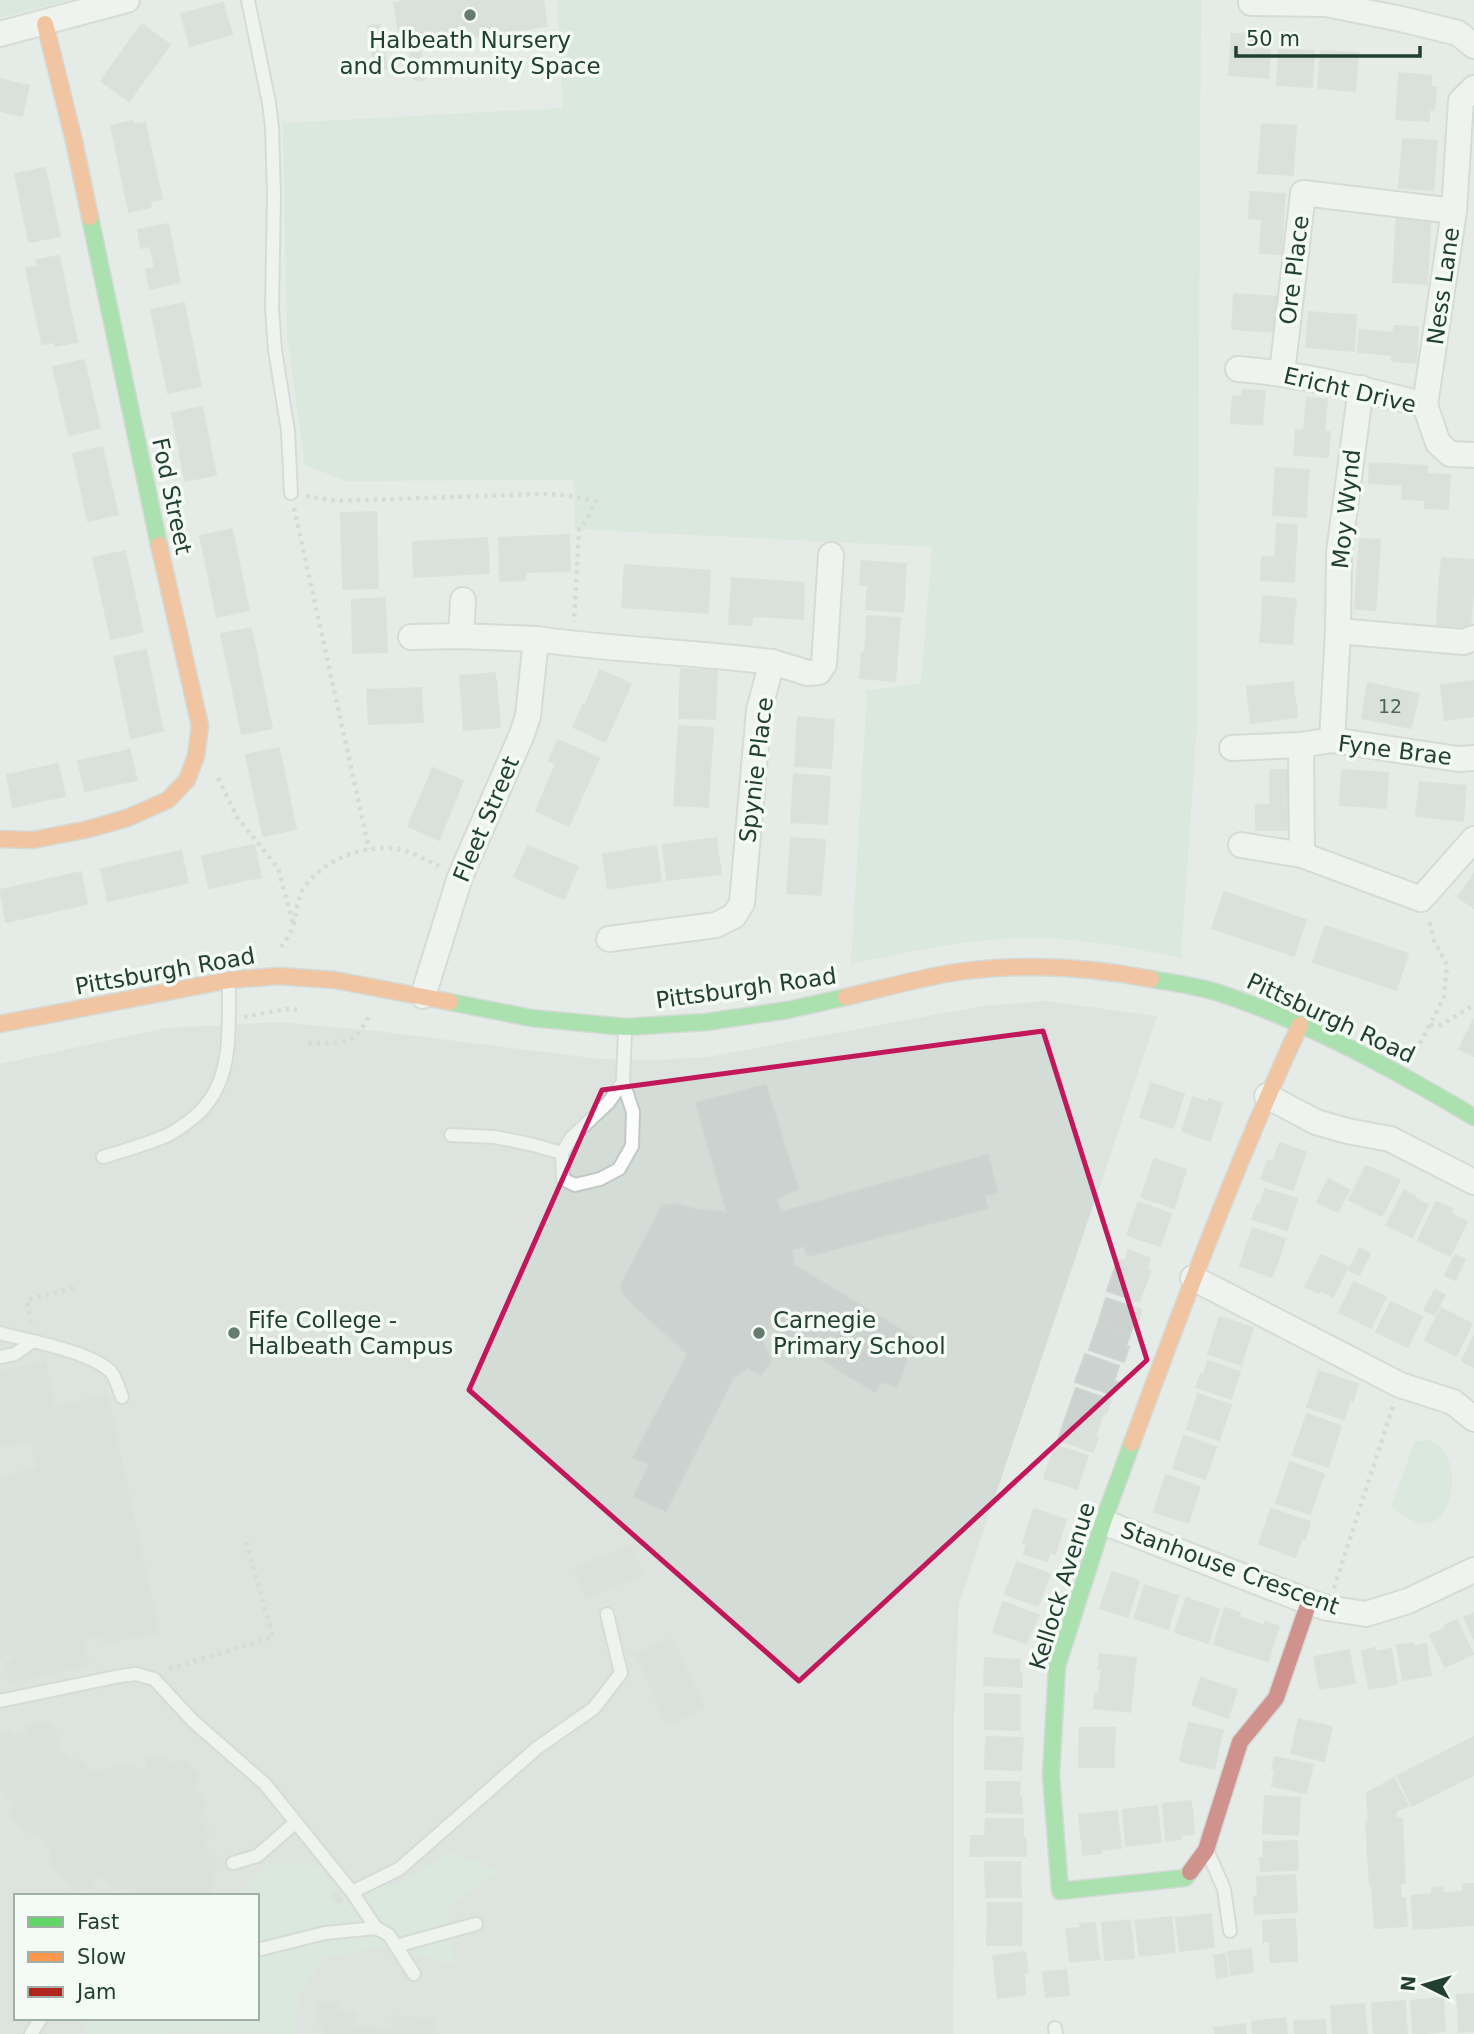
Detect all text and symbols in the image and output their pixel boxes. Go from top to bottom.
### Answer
marker: Halbeath Nursery and Community Space [462,7,478,23]
scale bar [1236,14,1420,58]
place label: Halbeath Nursery and Community Space [339,27,601,79]
text: 50 m [1246,27,1300,51]
street label: Ore Place [1274,214,1314,326]
street label: Ness Lane [1422,226,1464,346]
street label: Ericht Drive [1281,362,1419,418]
street label: Fod Street [147,435,197,557]
street label: Moy Wynd [1327,448,1365,570]
house number: 12 [1378,695,1402,717]
street label: Spynie Place [734,696,778,844]
street label: Fyne Brae [1337,730,1453,770]
street label: Fleet Street [448,752,524,886]
street label: Pittsburgh Road [73,942,257,1000]
street label: Pittsburgh Road [654,962,838,1014]
street label: Pittsburgh Road [1243,968,1419,1068]
place label: Fife College - Halbeath Campus [248,1307,453,1359]
place label: Carnegie Primary School [773,1307,946,1359]
marker: Fife College - Halbeath Campus [226,1325,242,1341]
marker: Carnegie Primary School [751,1325,767,1341]
street label: Kellock Avenue [1024,1499,1100,1673]
street label: Stanhouse Crescent [1117,1516,1343,1620]
legend [14,1894,259,2020]
text: Fast [77,1910,119,1934]
text: Slow [77,1945,126,1969]
north arrow [1390,1950,1460,2020]
text: N [1396,1975,1420,1992]
text: Jam [75,1980,117,2004]

